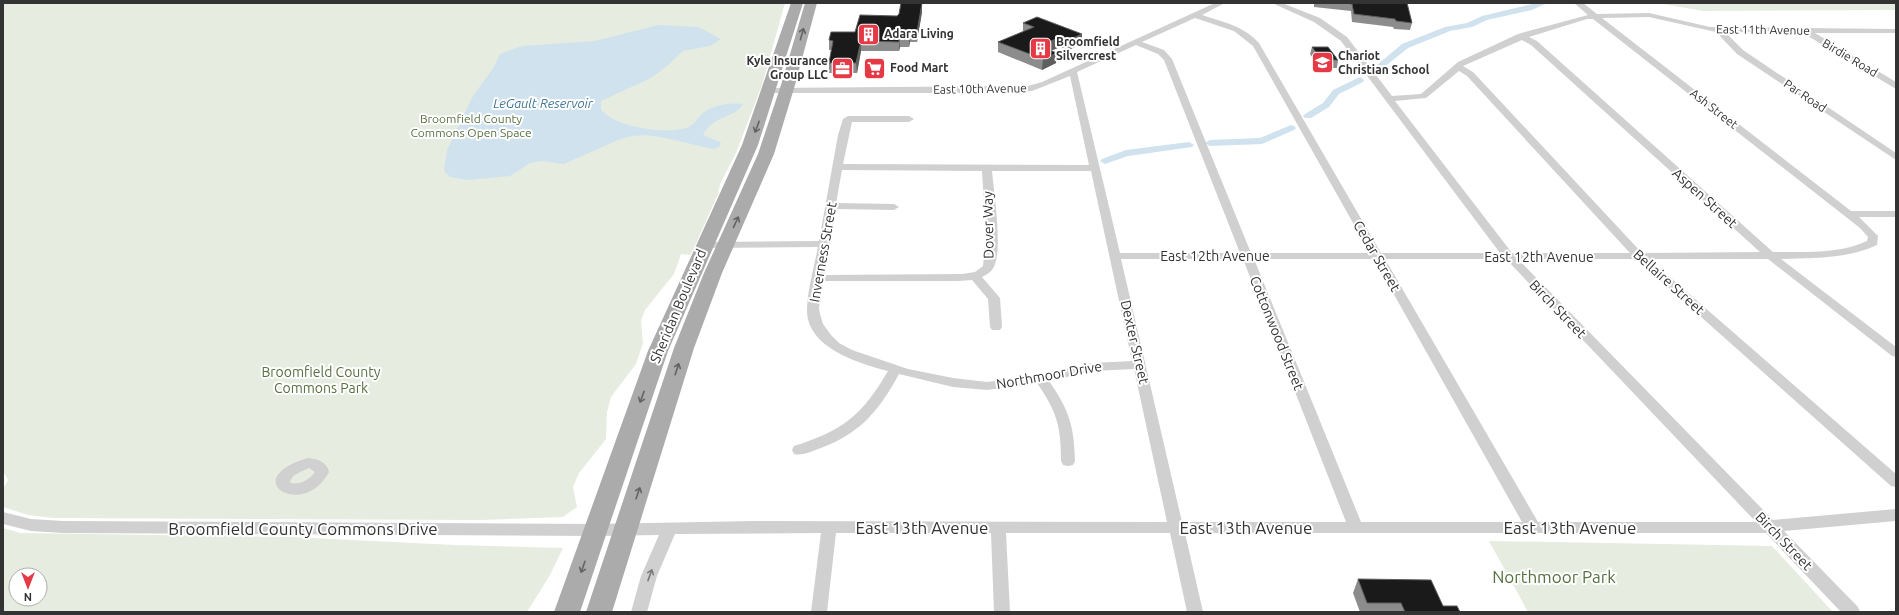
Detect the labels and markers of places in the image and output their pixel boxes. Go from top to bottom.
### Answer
building icon: Adara Living [856,21,882,47]
place label: Adara Living [884,27,954,40]
place label: Broomfield Silvercrest [1056,35,1120,62]
building icon: Broomfield Silvercrest [1028,36,1054,62]
place label: Chariot Christian School [1338,49,1430,76]
school or university icon: Chariot Christian School [1310,50,1336,76]
place label: Kyle Insurance Group LLC [746,54,828,81]
office icon: Kyle Insurance Group LLC [830,55,856,81]
supermarket icon: Food Mart [862,55,888,81]
place label: Food Mart [890,61,948,74]

